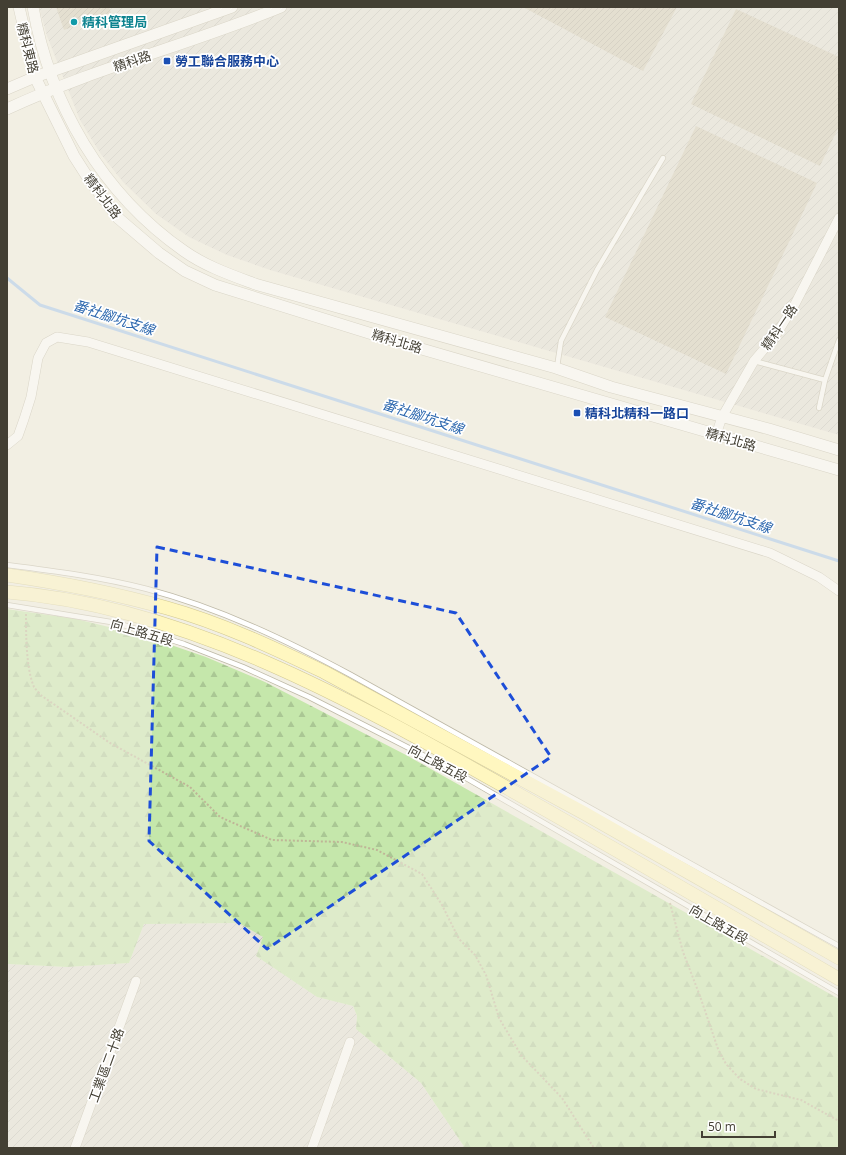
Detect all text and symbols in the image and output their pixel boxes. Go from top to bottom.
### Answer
place label: 精科管理局 [82,13,147,31]
marker: 精科管理局 [69,17,79,27]
street label: 精科東路 [13,21,43,75]
street label: 精科路 [111,46,153,76]
place label: 勞工聯合服務中心 [175,52,279,70]
marker: 勞工聯合服務中心 [162,56,172,66]
street label: 精科北路 [80,170,126,222]
water label: 番社腳坑支線 [71,295,159,340]
street label: 精科一路 [757,300,801,354]
street label: 精科北路 [369,325,425,357]
water label: 番社腳坑支線 [380,394,468,439]
place label: 精科北精科一路口 [585,404,689,422]
marker: 精科北精科一路口 [572,408,582,418]
street label: 精科北路 [704,423,758,455]
water label: 番社腳坑支線 [688,493,776,538]
street label: 向上路五段 [108,614,176,650]
street label: 向上路五段 [405,740,471,786]
street label: 向上路五段 [686,900,752,948]
street label: 工業區二十路 [84,1025,128,1105]
scale bar [702,1113,775,1139]
text: 50 m [708,1118,736,1135]

